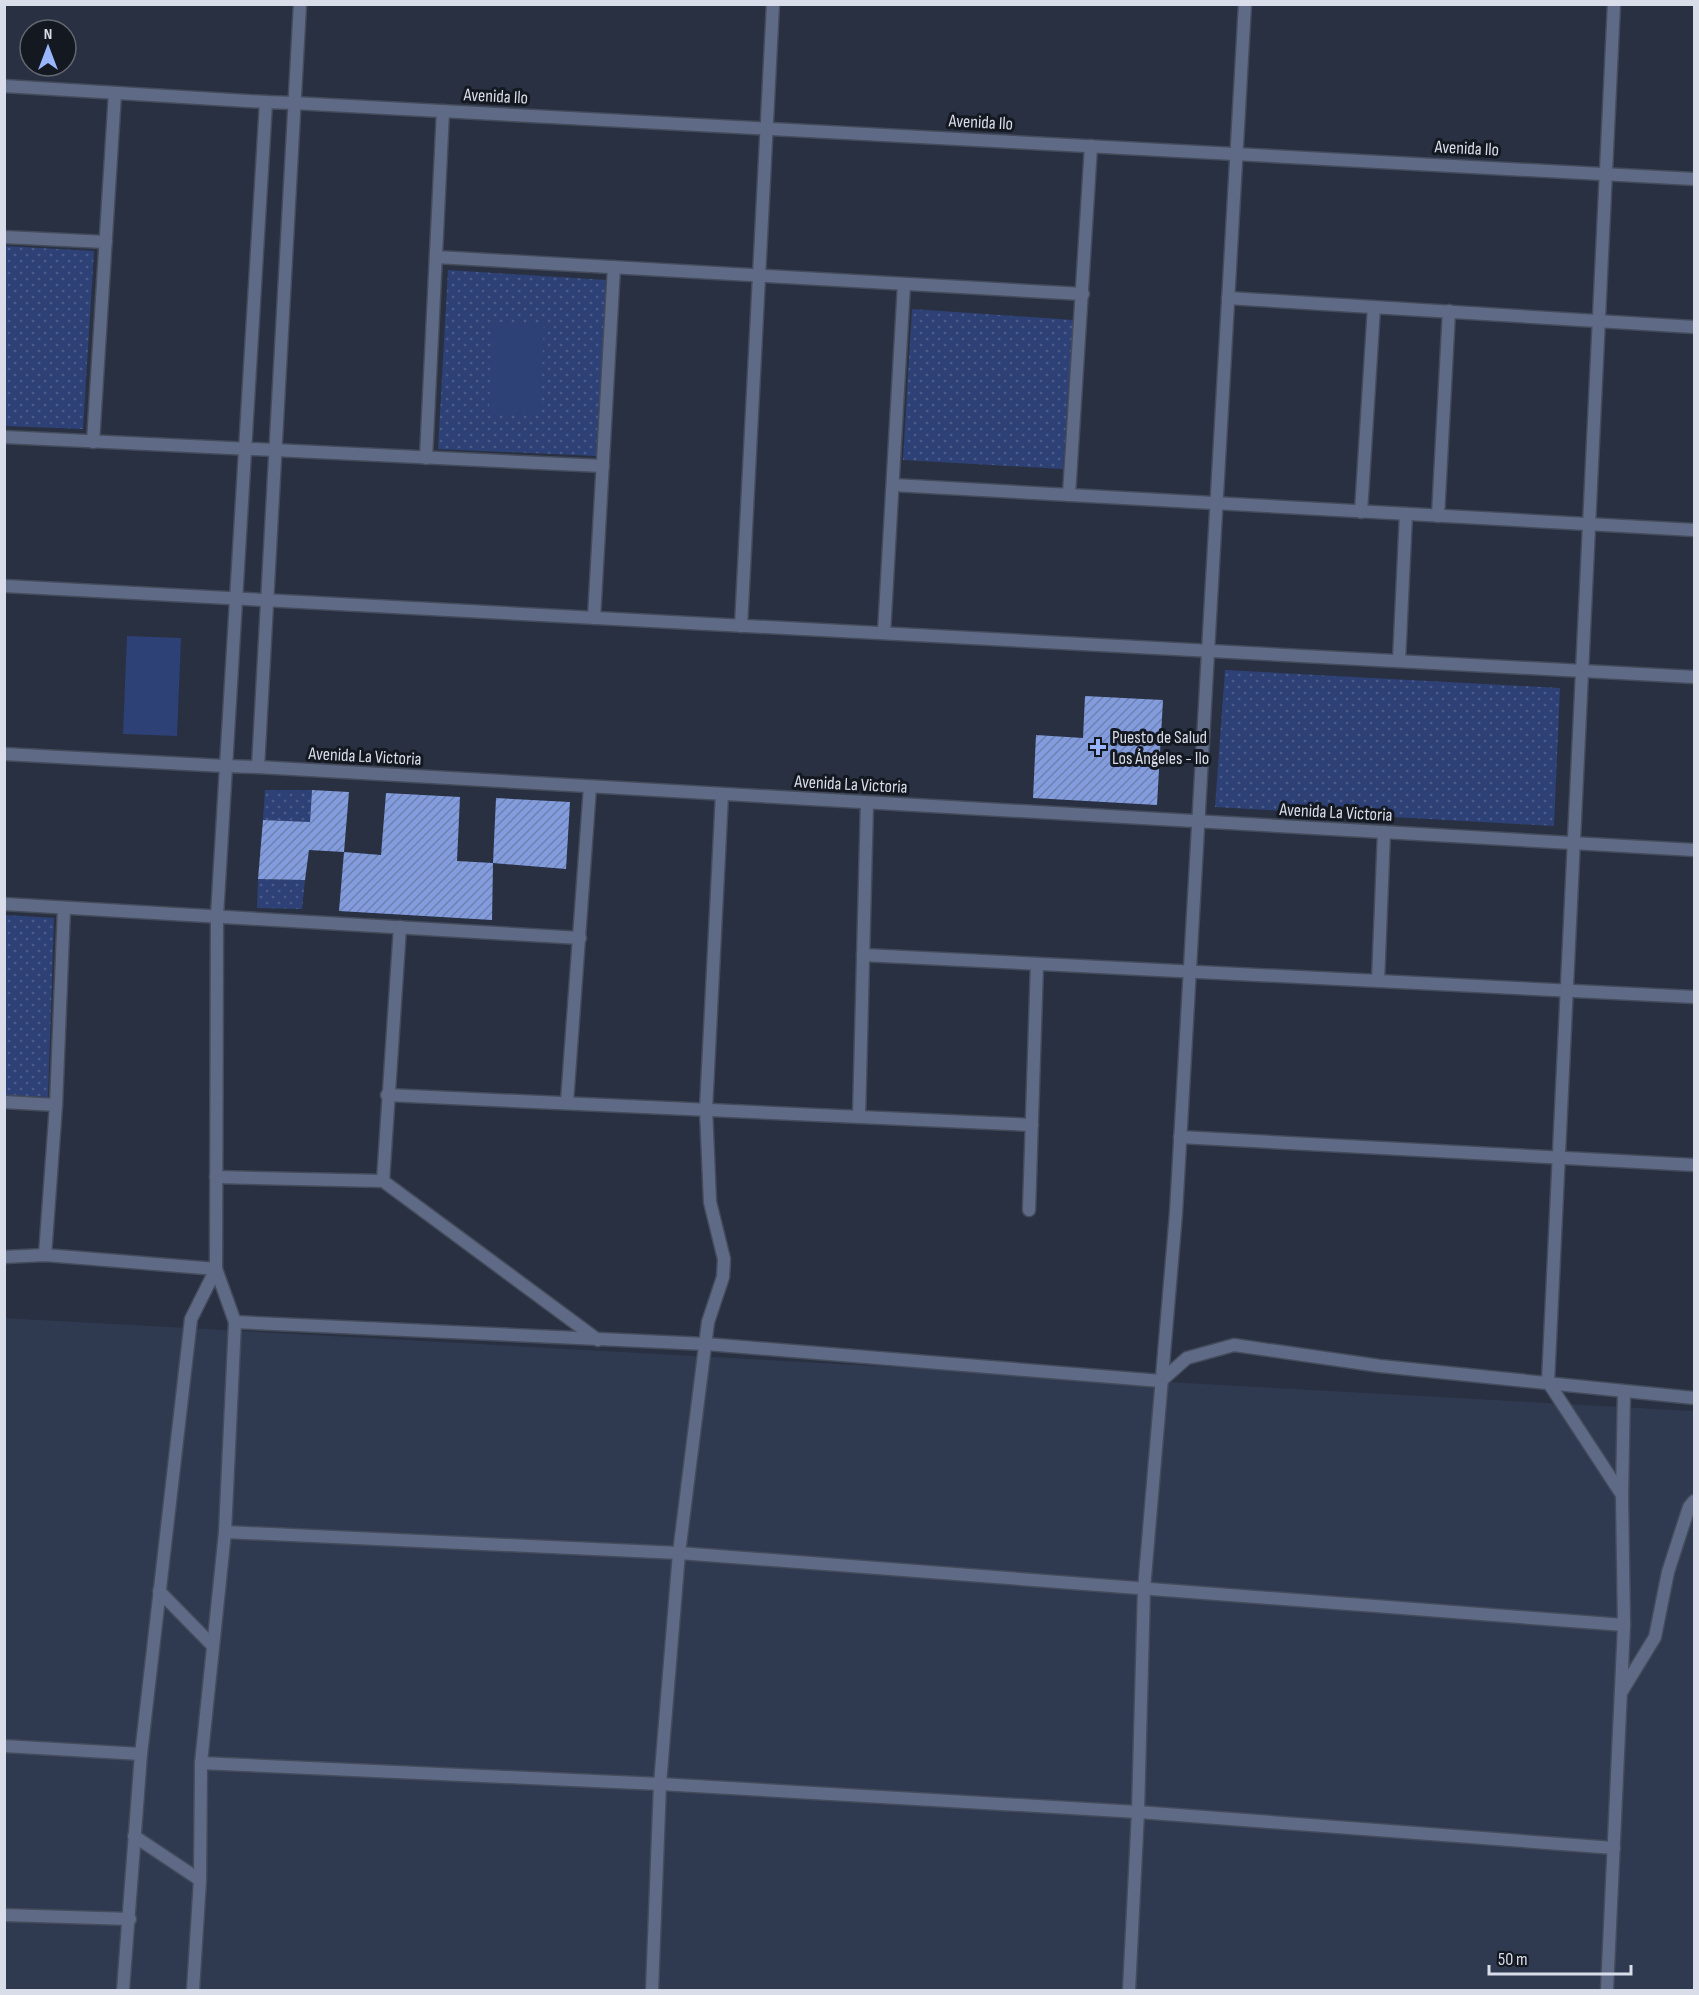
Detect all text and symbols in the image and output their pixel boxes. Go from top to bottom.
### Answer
north arrow [18,18,78,78]
text: N [44,25,52,44]
street label: Avenida Ilo [462,84,529,109]
street label: Avenida Ilo [947,110,1014,135]
street label: Avenida Ilo [1433,136,1500,161]
place label: Puesto de Salud Los Ángeles - Ilo [1112,727,1209,769]
marker: Puesto de Salud Los Ángeles - Ilo [1089,738,1107,756]
street label: Avenida La Victoria [307,743,422,770]
street label: Avenida La Victoria [793,771,908,798]
street label: Avenida La Victoria [1278,799,1393,826]
scale bar [1489,1938,1632,1976]
text: 50 m [1498,1949,1528,1970]

